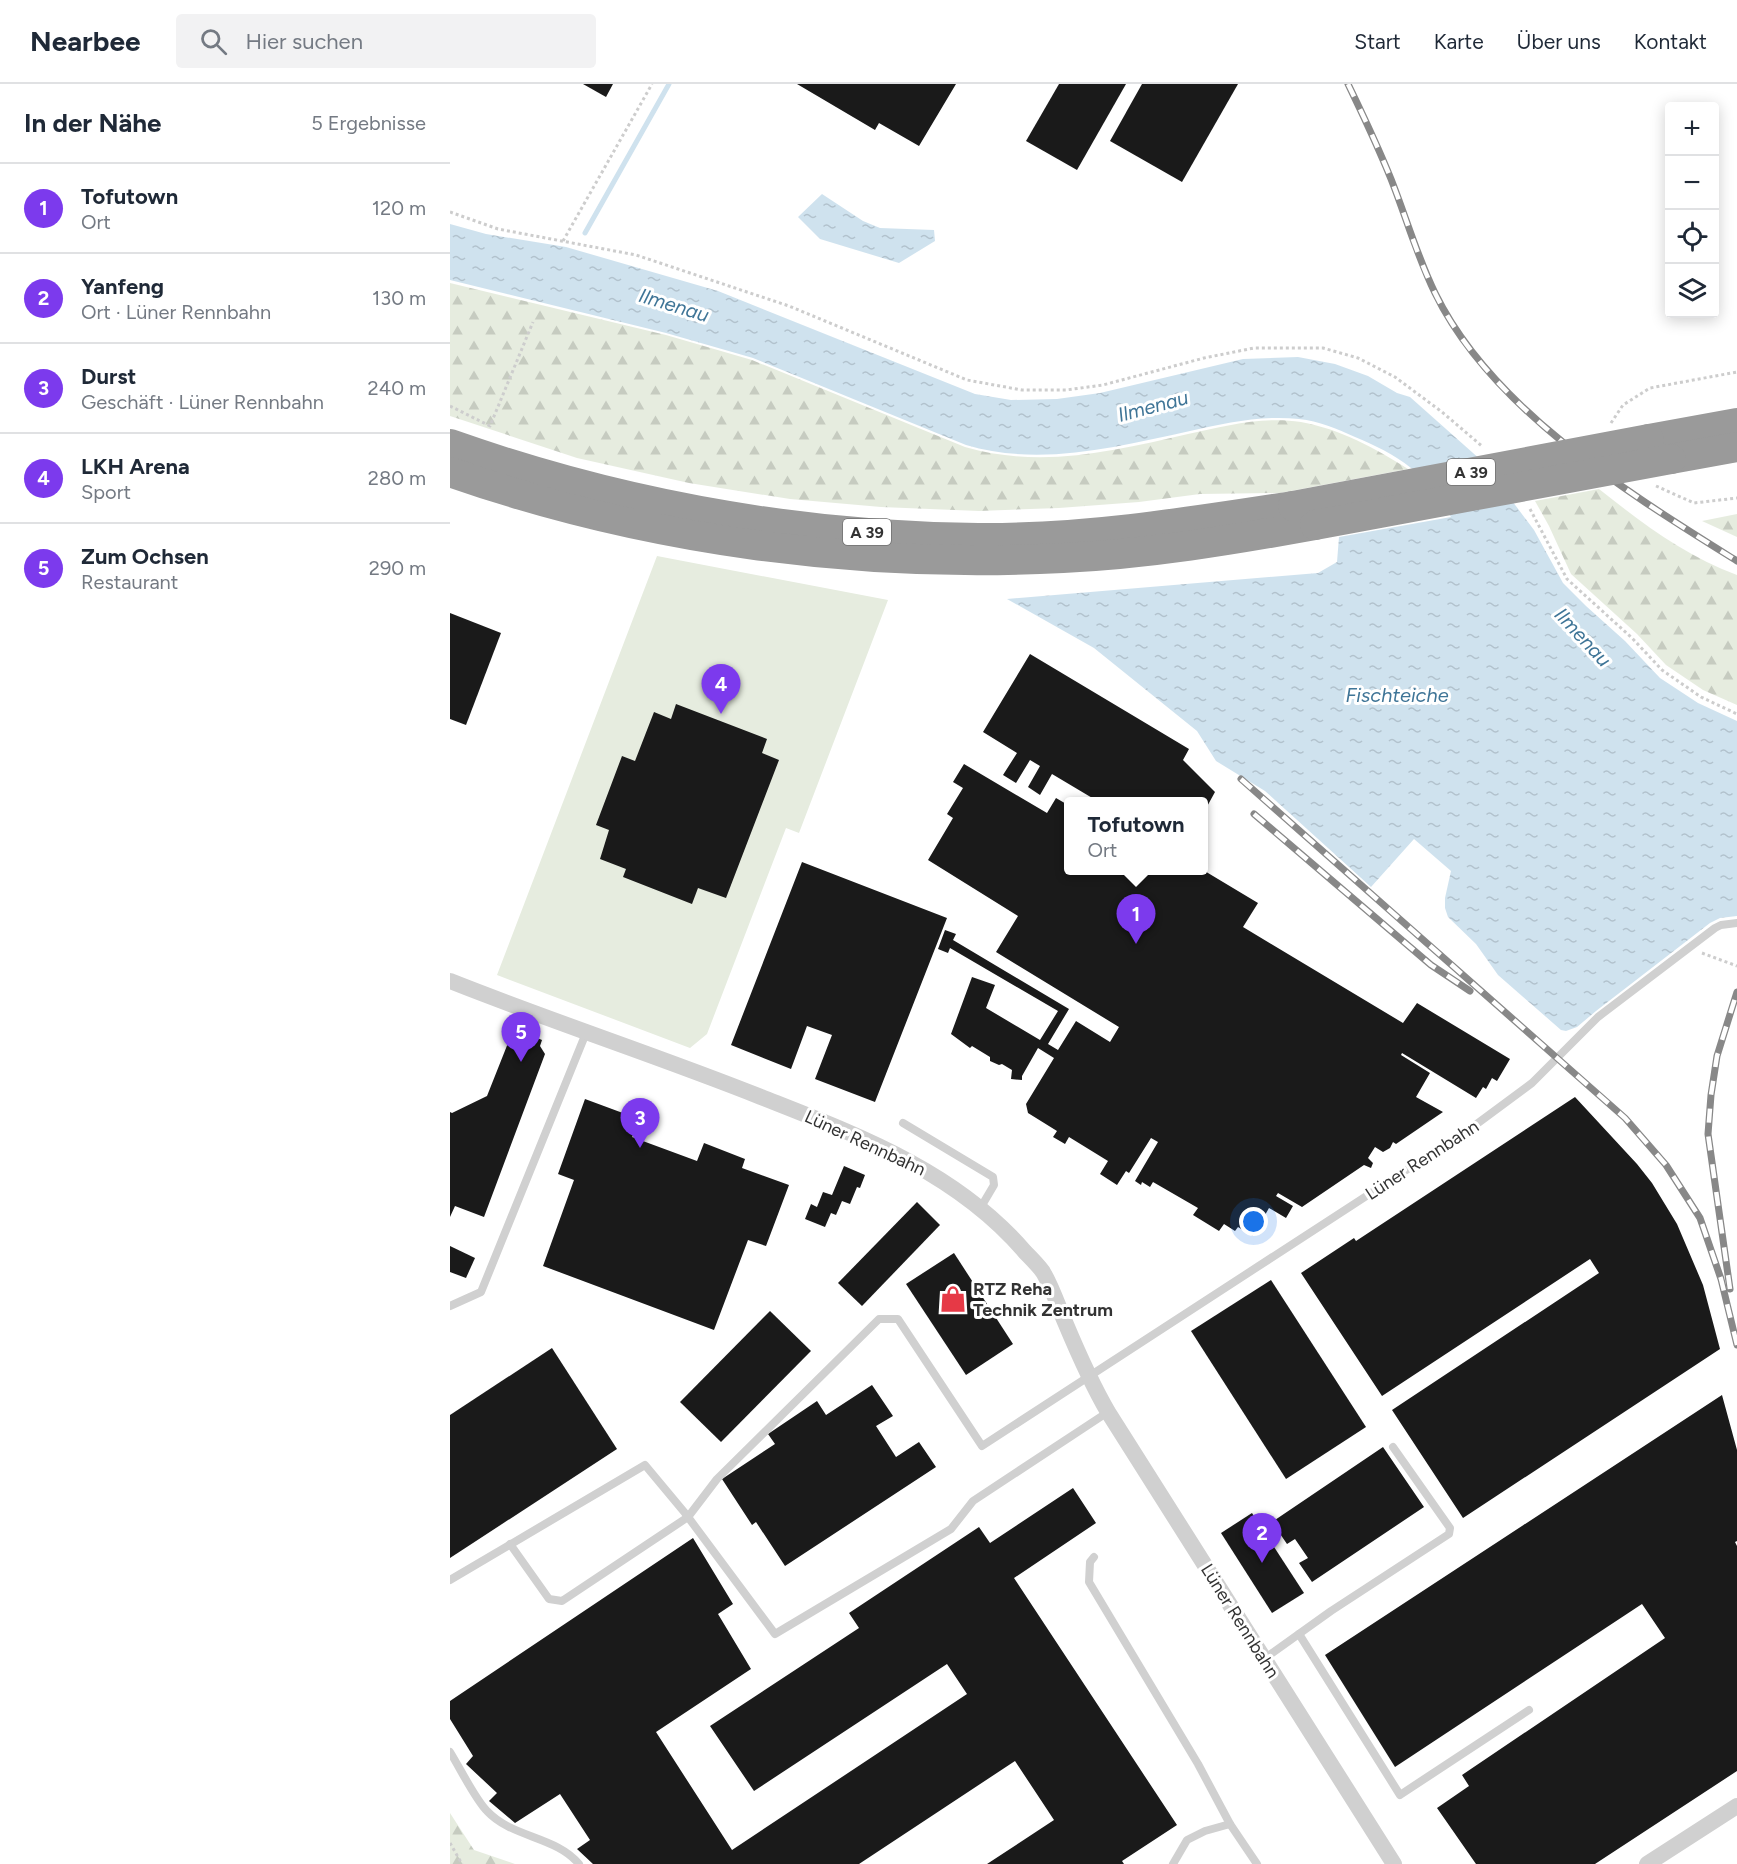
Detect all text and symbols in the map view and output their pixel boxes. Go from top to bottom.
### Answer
search box [176,14,596,68]
text: Nearbee [30,24,140,58]
icon: search [197,25,230,58]
text: Hier suchen [245,28,363,55]
text: Start [1354,29,1401,54]
text: Karte [1434,29,1484,54]
text: Über uns [1517,29,1601,54]
text: Kontakt [1634,29,1707,54]
map controls [1665,102,1719,318]
button: + [1665,102,1719,156]
text: In der Nähe [24,107,161,139]
text: 5 Ergebnisse [311,111,426,135]
button: − [1665,156,1719,210]
text: Tofutown [81,183,178,210]
text: 1 [39,196,48,220]
text: 120 m [372,196,426,220]
text: Ort [81,210,111,234]
button: locate [1665,210,1719,264]
button: layers [1665,264,1719,318]
text: Yanfeng [81,273,164,300]
water label: Ilmenau [636,283,712,327]
text: 2 [38,286,49,310]
text: 130 m [372,286,426,310]
text: Ort · Lüner Rennbahn [81,300,271,324]
text: Durst [81,363,136,390]
text: 3 [38,376,49,400]
text: 240 m [368,376,426,400]
water label: Ilmenau [1115,385,1191,427]
text: Geschäft · Lüner Rennbahn [81,390,324,414]
text: LKH Arena [81,453,190,480]
road number: A 39 [1447,459,1495,485]
text: 4 [37,466,50,490]
text: 280 m [368,466,426,490]
text: Sport [81,480,131,504]
road number: A 39 [843,519,891,545]
text: Zum Ochsen [81,543,209,570]
text: 5 [38,556,49,580]
text: 290 m [369,556,426,580]
text: Restaurant [81,570,178,594]
water label: Ilmenau [1550,603,1616,671]
pin: 4 [702,664,740,714]
water label: Fischteiche [1345,683,1449,707]
popup [1064,797,1208,875]
text: Tofutown [1087,811,1185,838]
text: Ort [1087,838,1117,862]
pin: 1 [1116,894,1156,944]
pin: 5 [502,1012,540,1062]
pin: 3 [620,1098,660,1148]
street label: Lüner Rennbahn [801,1105,929,1181]
street label: Lüner Rennbahn [1361,1115,1483,1205]
your location [1239,1207,1268,1236]
place label: RTZ Reha Technik Zentrum [973,1278,1113,1321]
shop icon: RTZ Reha Technik Zentrum [938,1284,968,1314]
pin: 2 [1242,1514,1282,1563]
street label: Lüner Rennbahn [1196,1560,1284,1682]

